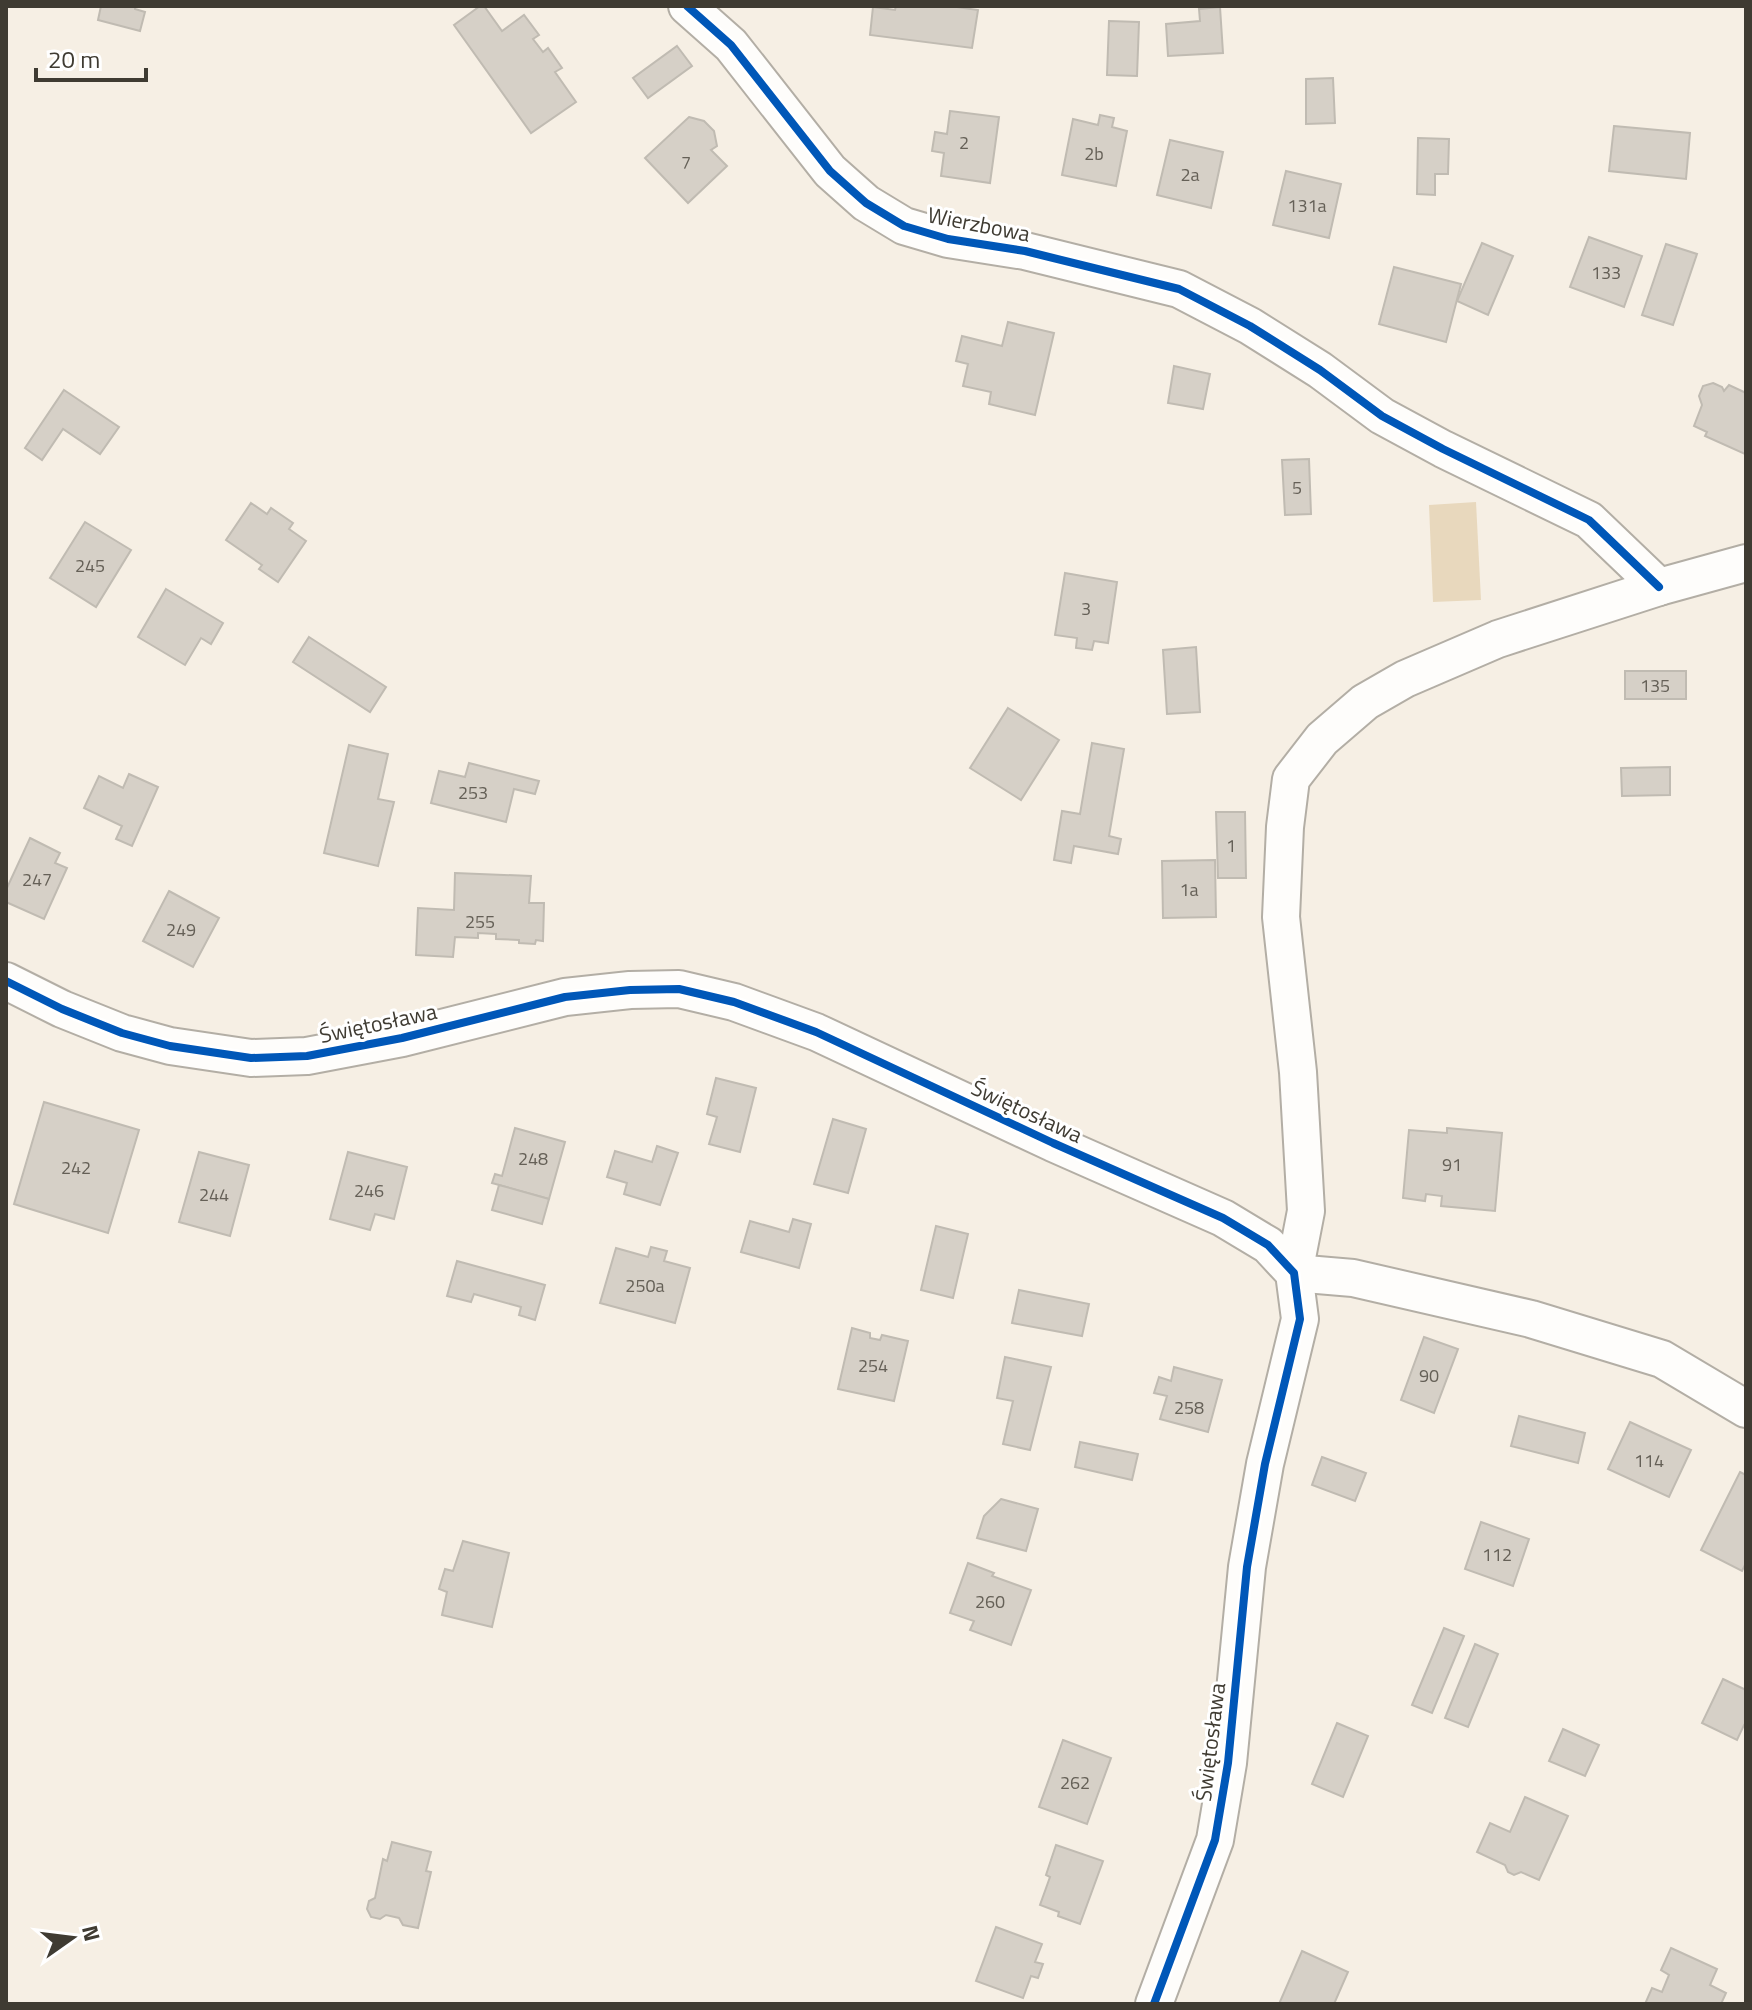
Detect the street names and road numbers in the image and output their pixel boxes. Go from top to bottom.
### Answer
street label: Wierzbowa [925,197,1033,251]
street label: Świętosława [316,994,440,1052]
street label: Świętosława [966,1070,1088,1152]
street label: Świętosława [1186,1681,1234,1803]

